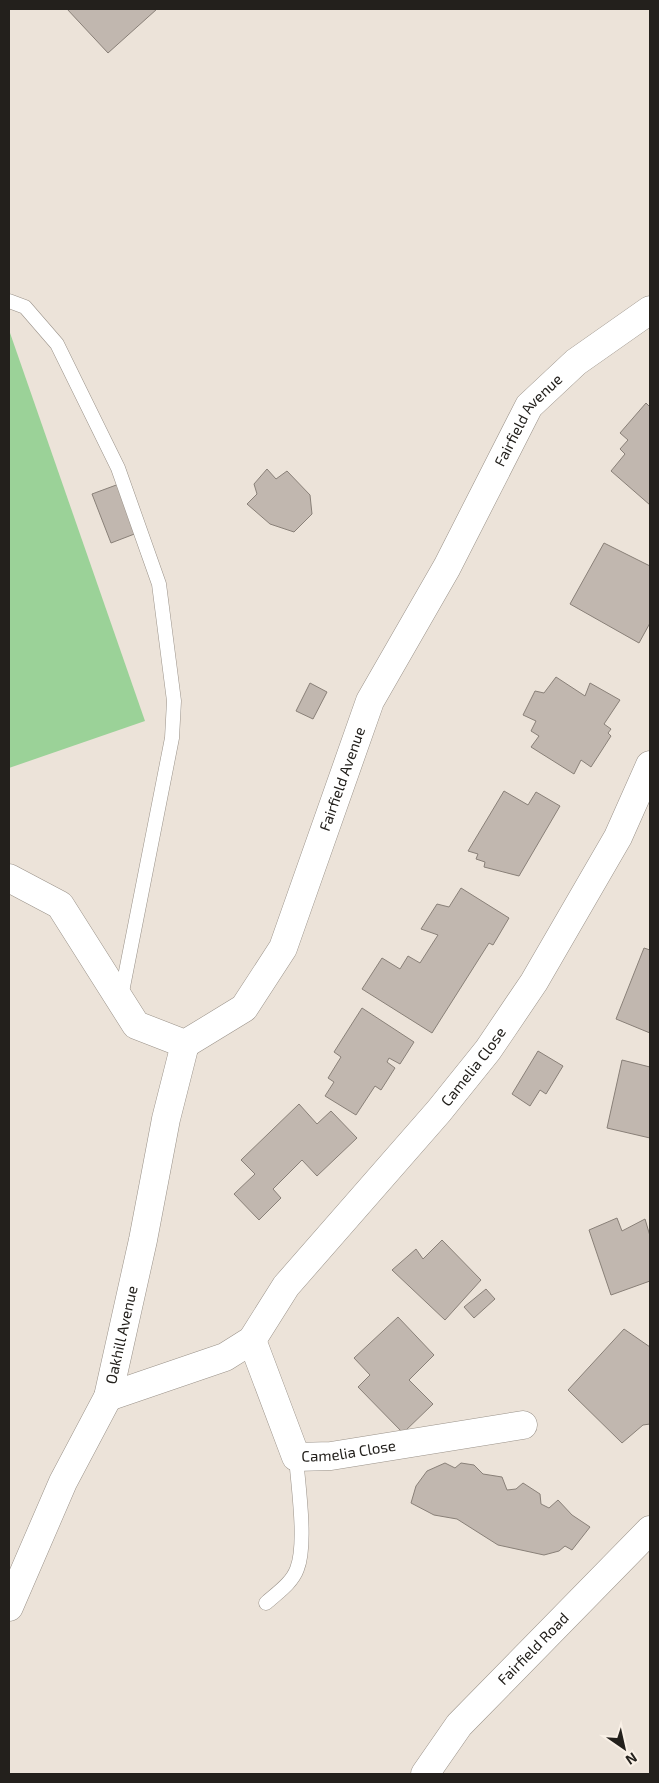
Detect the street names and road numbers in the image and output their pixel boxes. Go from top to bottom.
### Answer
street label: Fairfield Avenue [490,370,566,469]
street label: Fairfield Avenue [315,724,368,833]
street label: Camelia Close [437,1023,509,1109]
street label: Oakhill Avenue [101,1284,141,1386]
street label: Camelia Close [301,1436,397,1465]
street label: Fairfield Road [493,1608,572,1688]

